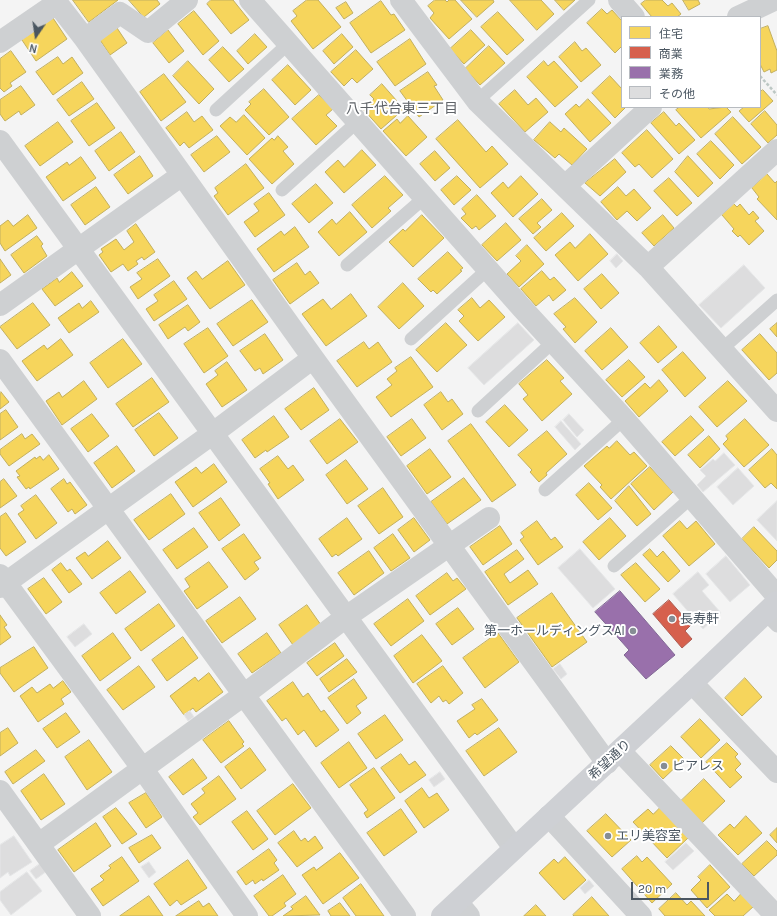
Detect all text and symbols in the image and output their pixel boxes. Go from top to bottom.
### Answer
north arrow [16,16,56,56]
legend [621,16,761,108]
text: 住宅 [659,27,683,41]
text: N [28,41,39,55]
text: 商業 [659,47,683,61]
text: 業務 [659,67,683,81]
text: その他 [659,87,695,101]
district label: 八千代台東三丁目 [346,101,458,117]
place label: 長寿軒 [680,611,719,627]
marker: 長寿軒 [667,614,677,624]
place label: 第一ホールディングスAI [484,623,625,639]
marker: 第一ホールディングスAI [628,626,638,636]
street label: 希望通り [586,737,634,783]
place label: ピアレス [672,758,724,774]
marker: ピアレス [659,761,669,771]
place label: エリ美容室 [616,828,681,844]
marker: エリ美容室 [603,831,613,841]
scale bar [633,874,711,900]
text: 20 m [638,882,666,896]

